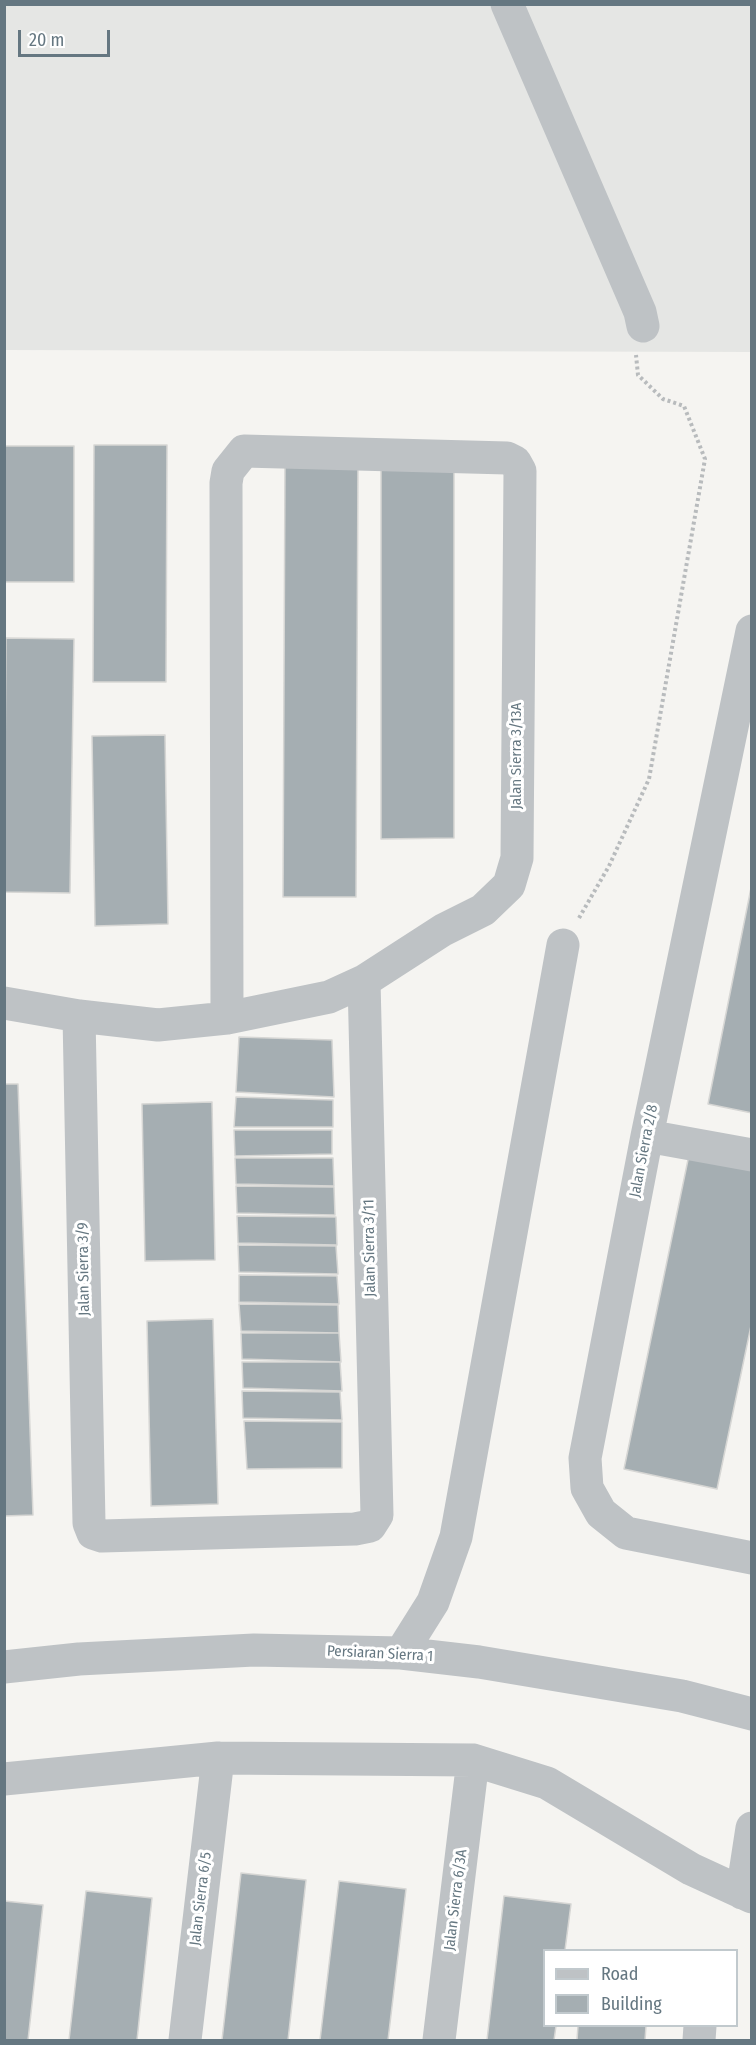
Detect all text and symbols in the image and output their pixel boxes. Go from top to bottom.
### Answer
scale bar [21,18,112,56]
text: 20 m [29,29,64,51]
street label: Jalan Sierra 3/13A [508,703,526,809]
street label: Jalan Sierra 2/8 [626,1103,662,1199]
street label: Jalan Sierra 3/11 [360,1199,380,1297]
street label: Jalan Sierra 3/9 [74,1222,94,1316]
street label: Persiaran Sierra 1 [326,1642,434,1666]
street label: Jalan Sierra 6/3A [441,1848,471,1952]
street label: Jalan Sierra 6/5 [186,1851,216,1947]
legend [543,1949,738,2027]
text: Road [601,1963,638,1985]
text: Building [601,1993,662,2015]

